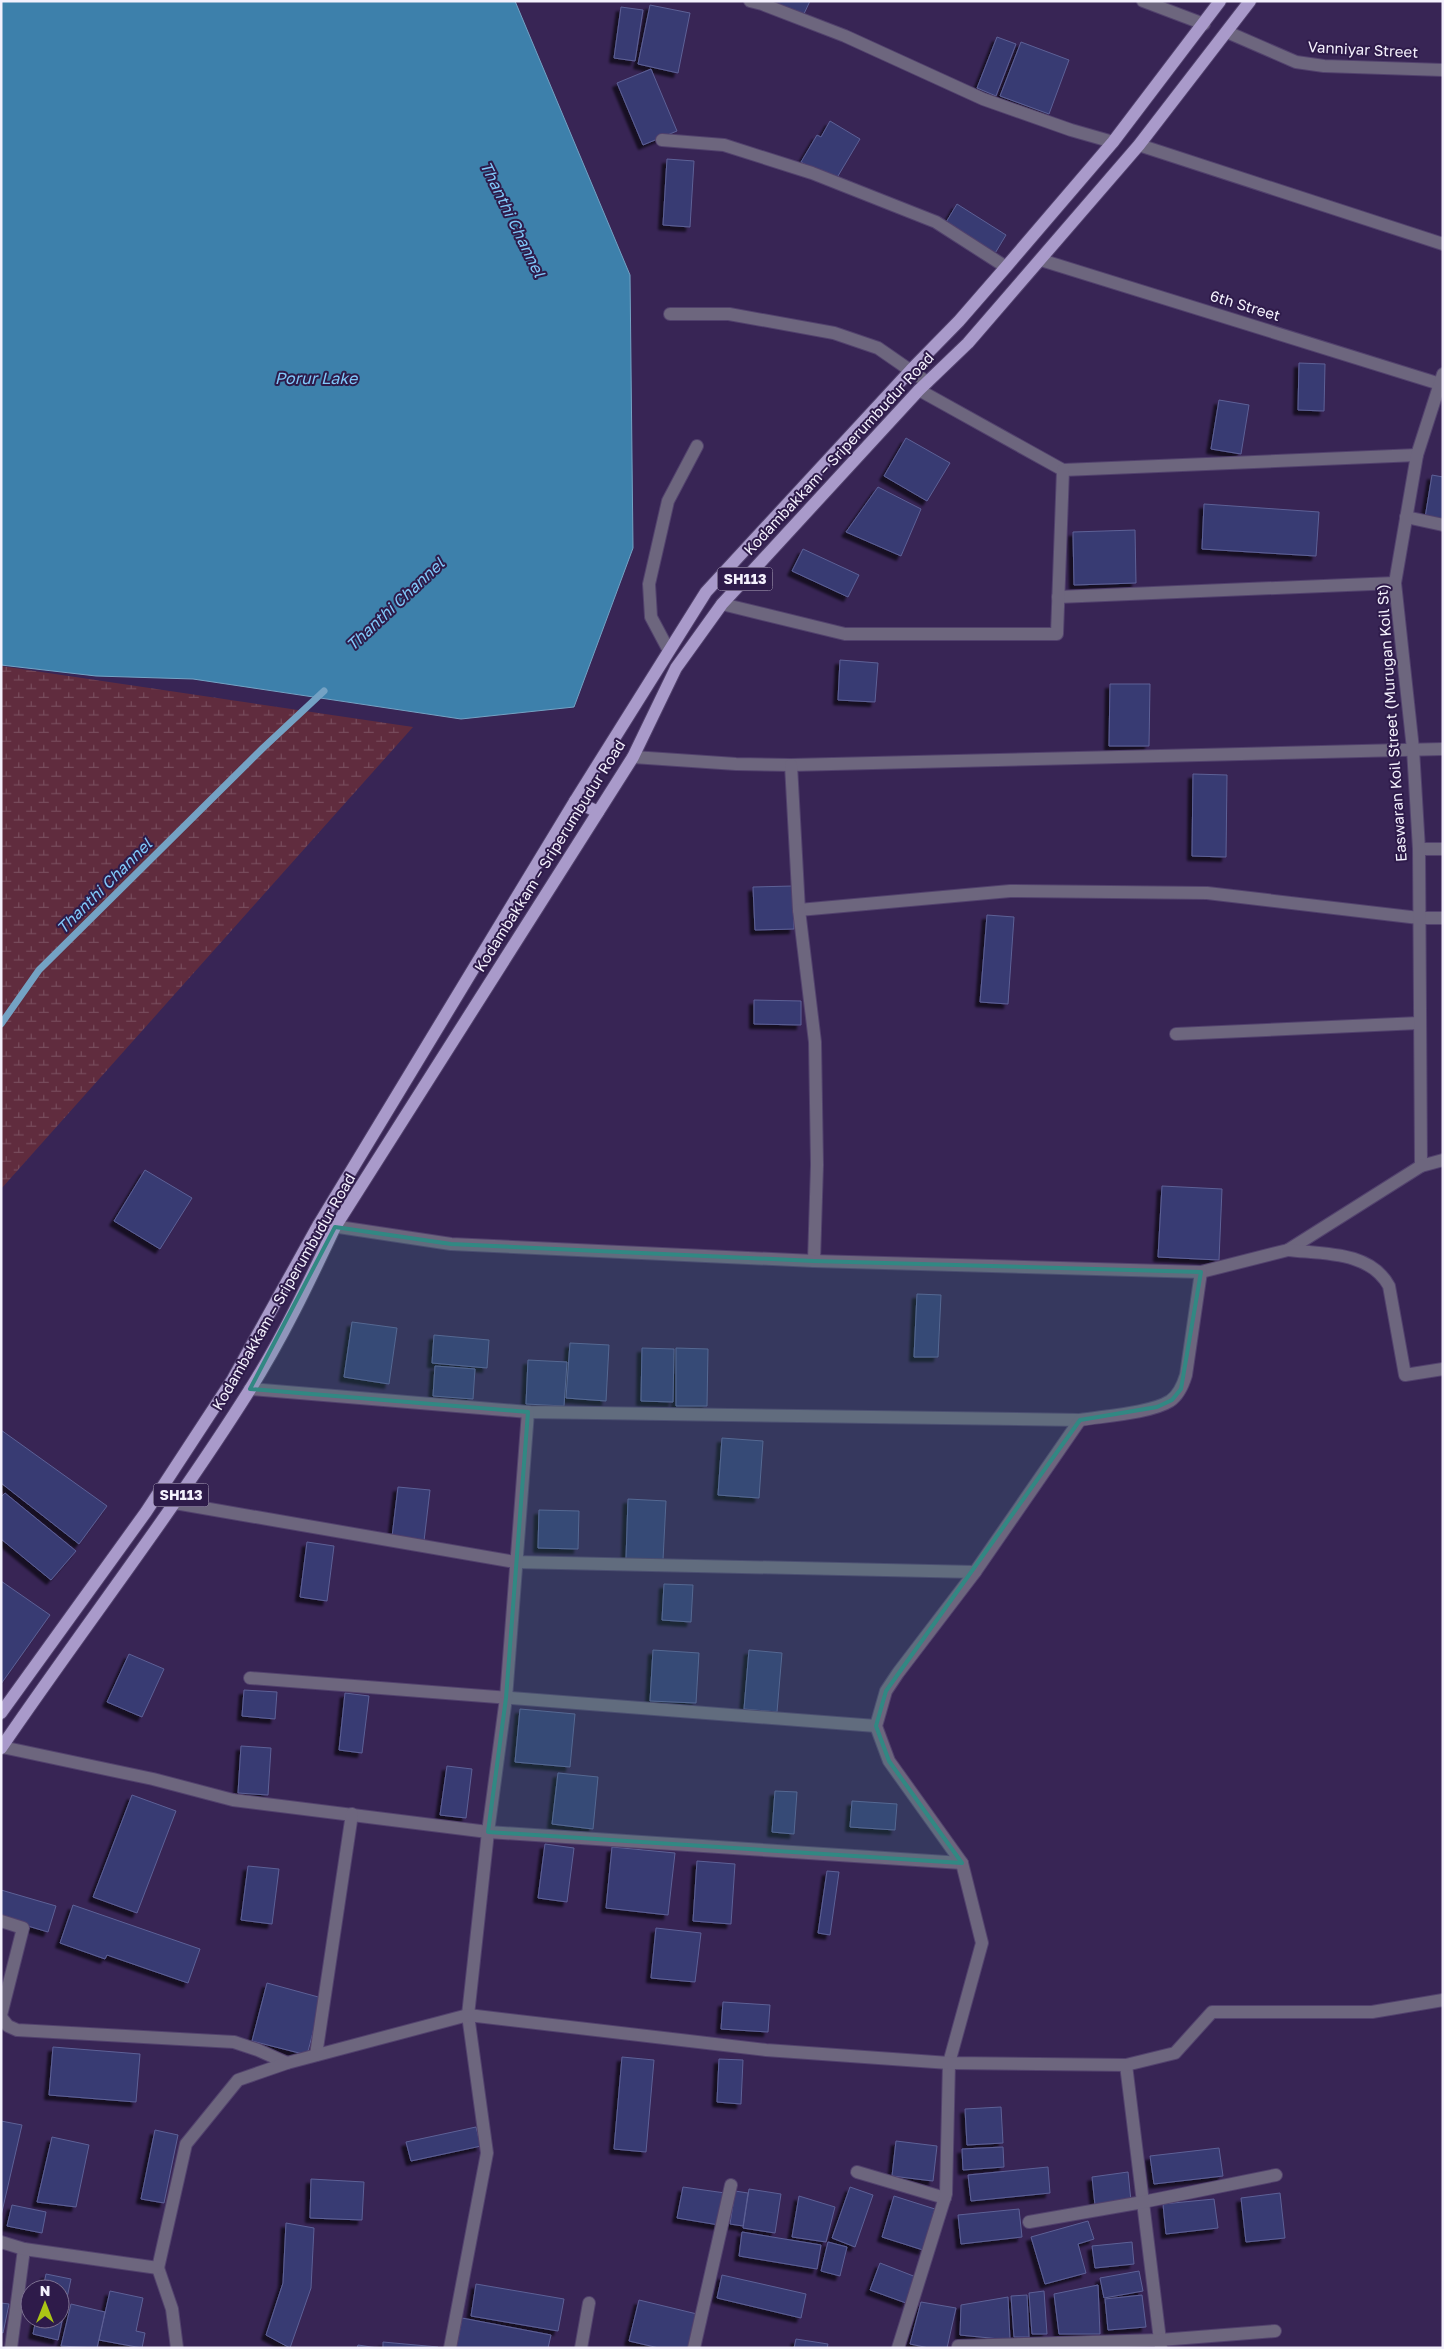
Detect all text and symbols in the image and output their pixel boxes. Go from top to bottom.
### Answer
street label: Vanniyar Street [1307,37,1419,61]
water label: Thanthi Channel [476,158,550,281]
street label: 6th Street [1208,286,1283,324]
street label: Kodambakkam – Sriperumbudur Road [740,348,937,558]
water label: Porur Lake [275,368,359,388]
water label: Thanthi Channel [342,553,449,655]
road number: SH113 [718,568,772,590]
street label: Easwaran Koil Street (Murugan Koil St) [1372,583,1410,863]
street label: Kodambakkam – Sriperumbudur Road [470,736,628,975]
water label: Thanthi Channel [52,833,157,938]
street label: Kodambakkam – Sriperumbudur Road [208,1170,358,1413]
road number: SH113 [154,1484,208,1506]
north arrow [20,2279,70,2329]
text: N [40,2282,50,2299]

